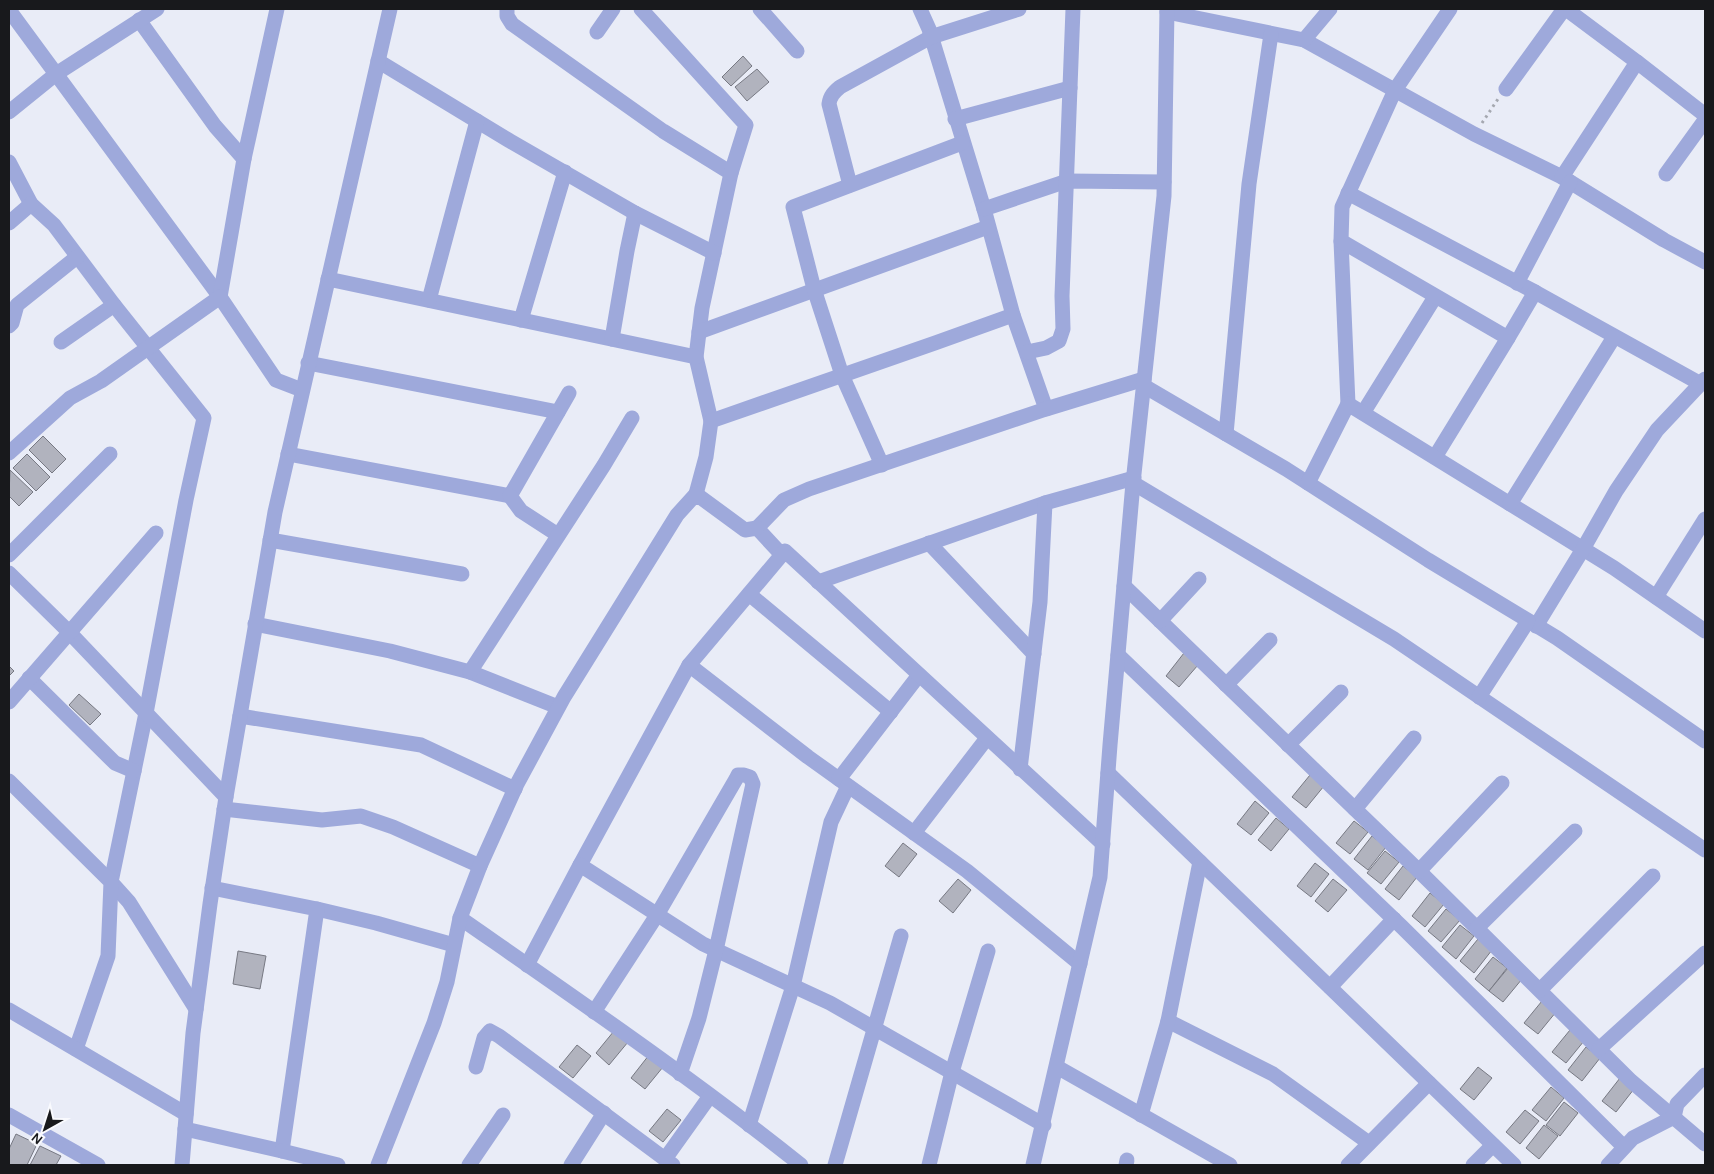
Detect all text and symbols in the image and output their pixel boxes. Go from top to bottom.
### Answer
north arrow [20,1104,70,1154]
text: N [28,1129,46,1148]

